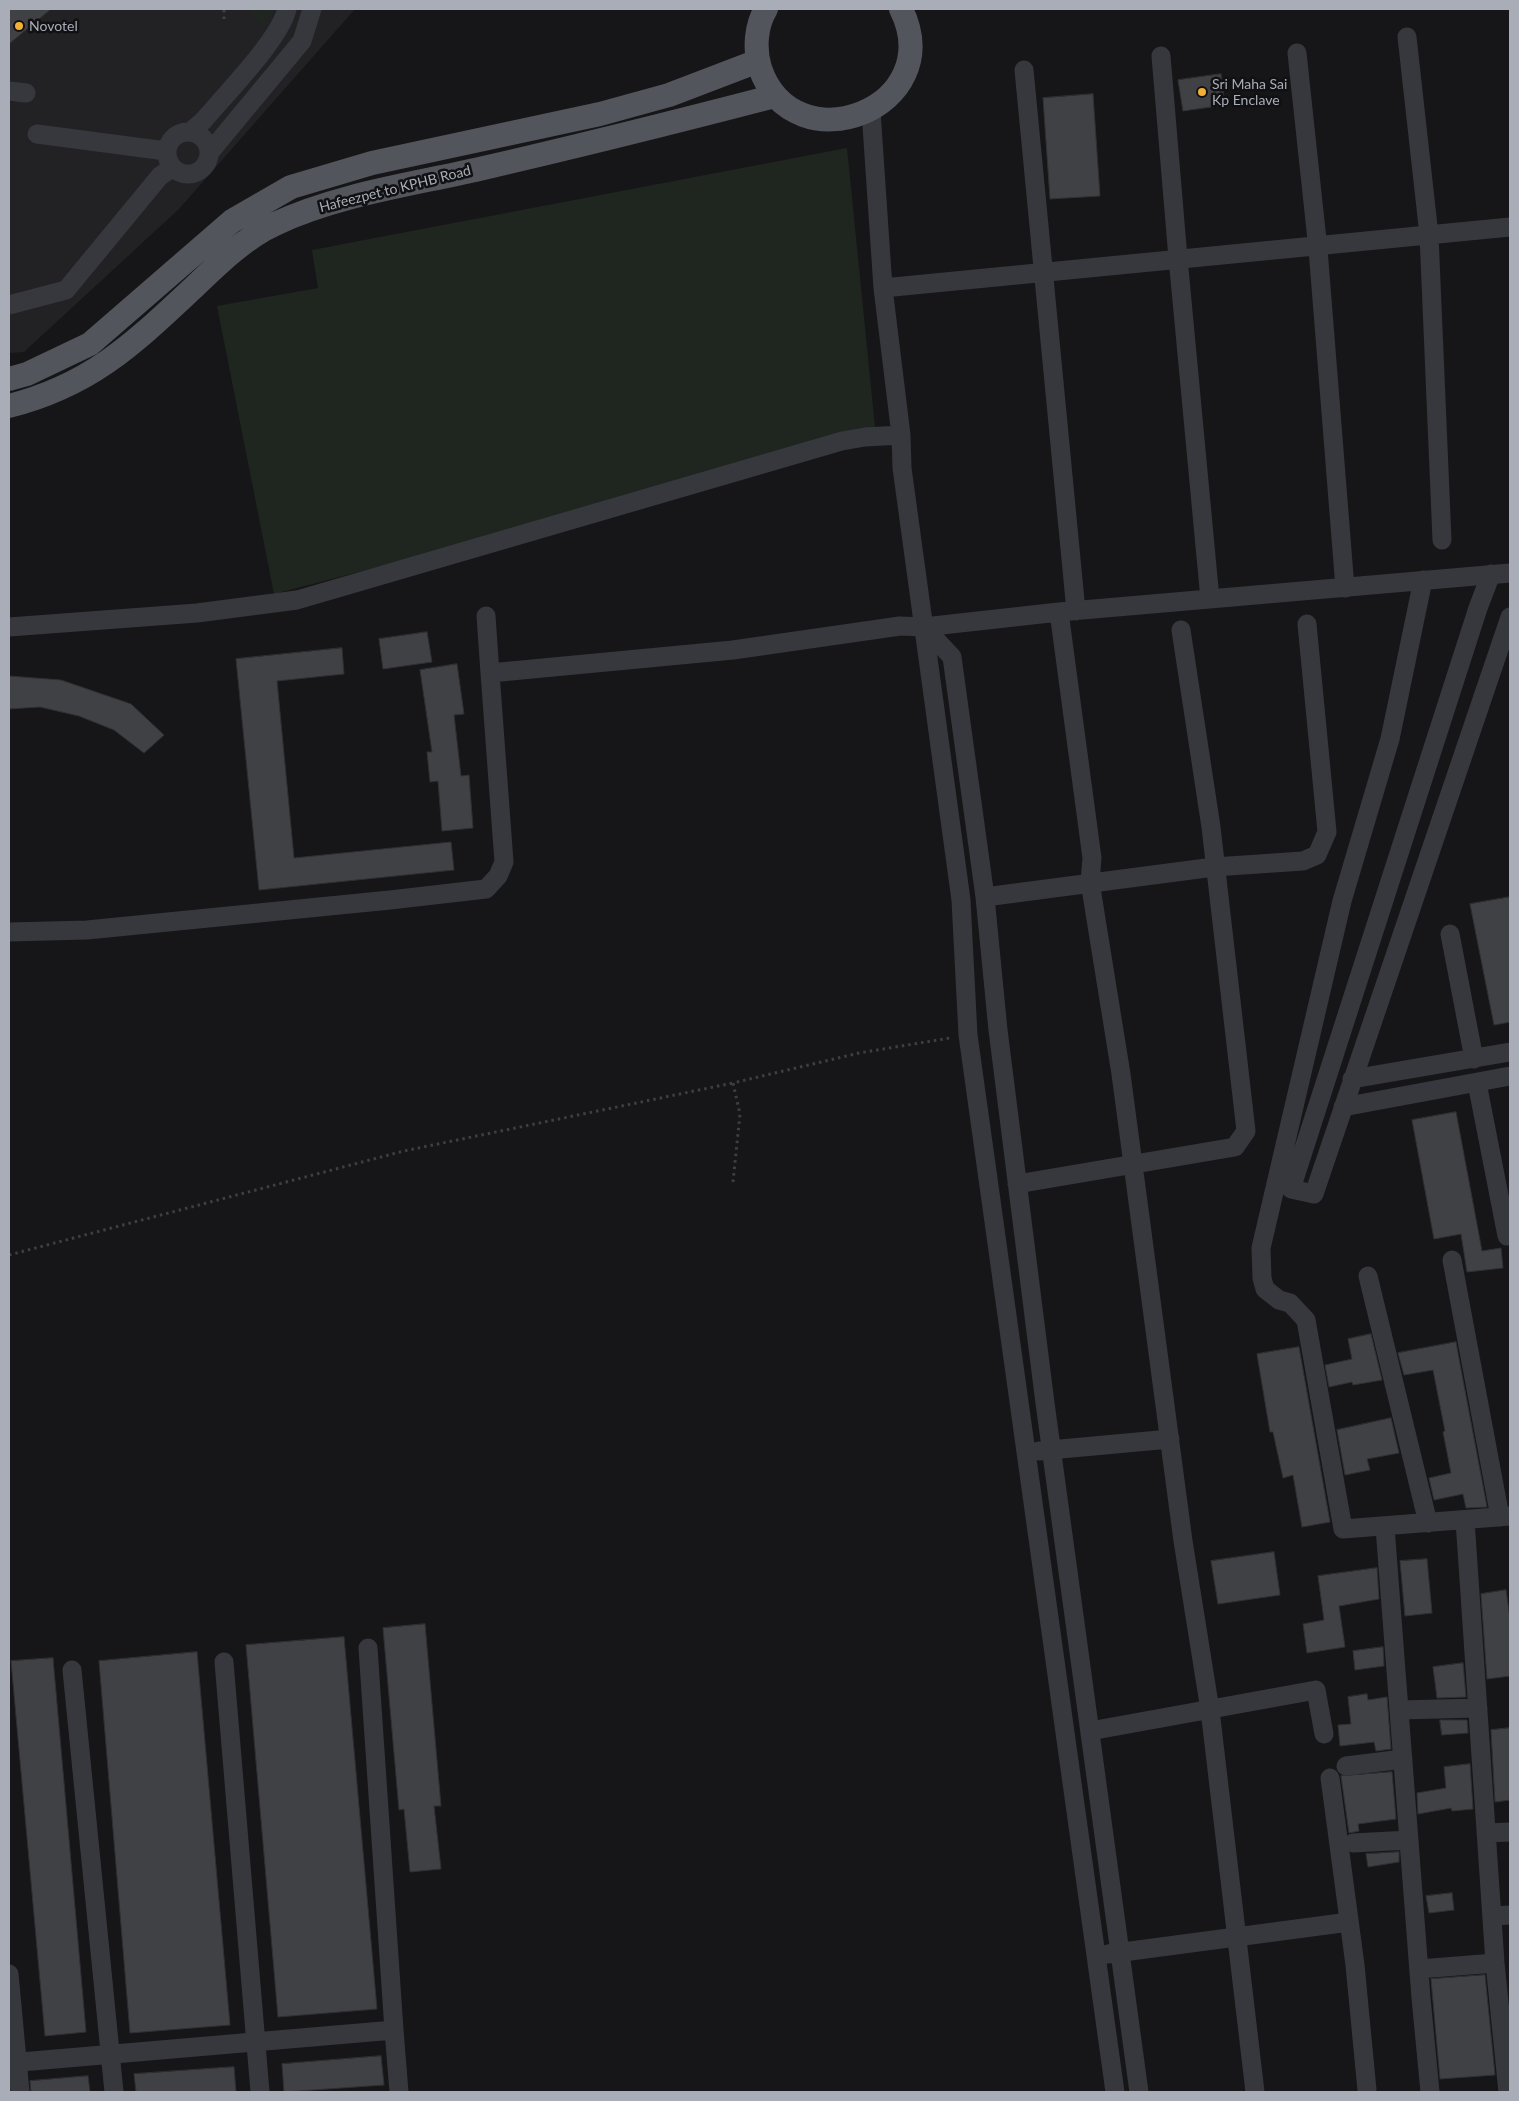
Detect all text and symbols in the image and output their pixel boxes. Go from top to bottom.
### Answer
place label: Novotel [29,18,78,34]
marker: Novotel [13,20,25,32]
place label: Sri Maha Sai Kp Enclave [1212,76,1287,108]
marker: Sri Maha Sai Kp Enclave [1196,86,1208,98]
street label: Hafeezpet to KPHB Road [318,162,472,216]

